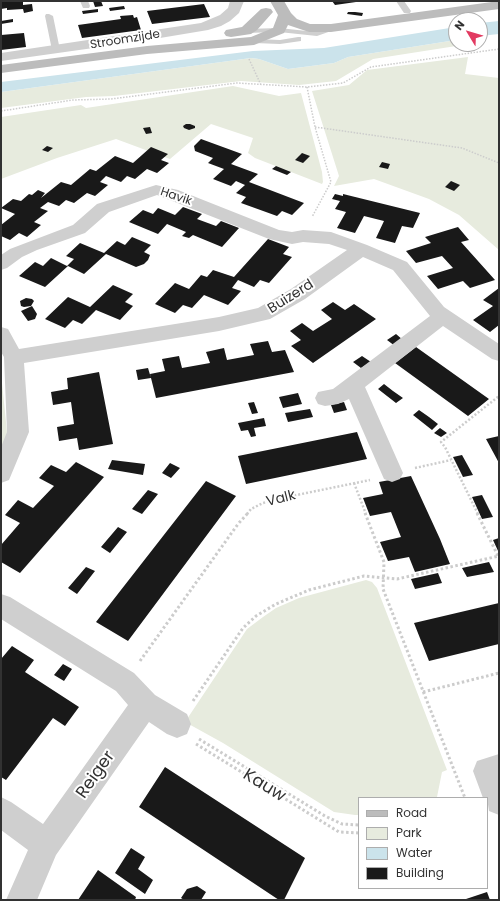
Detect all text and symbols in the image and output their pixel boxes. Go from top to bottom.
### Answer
north arrow [448,12,488,52]
text: N [450,17,468,33]
street label: Stroomzijde [89,27,161,53]
street label: Havik [158,185,194,209]
street label: Buizerd [265,276,317,318]
street label: Valk [265,487,297,511]
street label: Reiger [72,747,120,803]
street label: Kauw [239,765,289,807]
legend [358,797,488,889]
text: Road [396,804,427,821]
text: Park [396,824,422,841]
text: Water [396,844,432,861]
text: Building [396,864,444,881]

